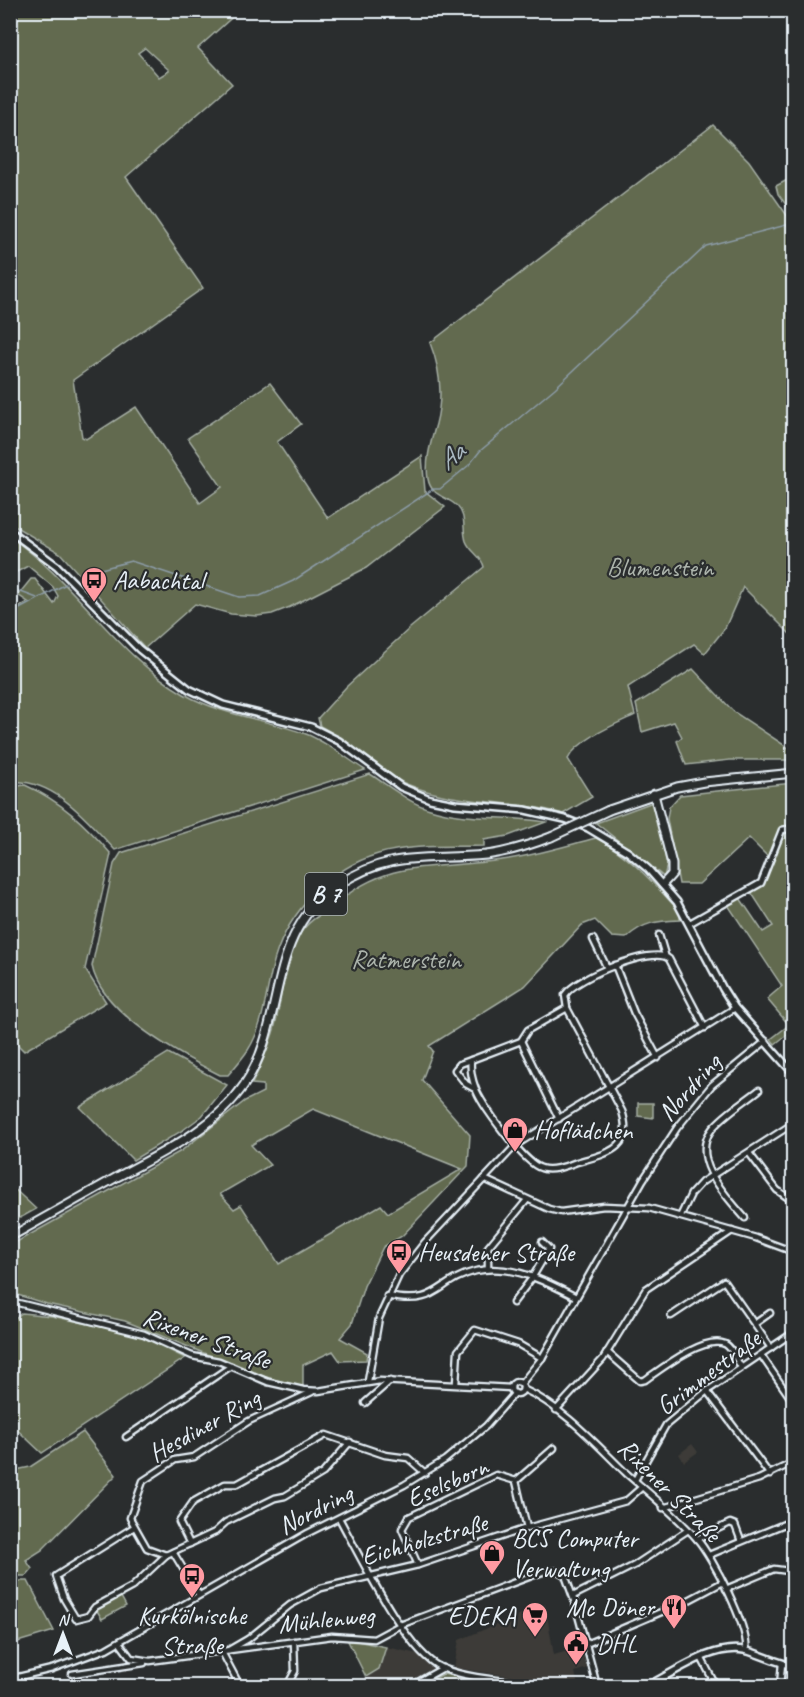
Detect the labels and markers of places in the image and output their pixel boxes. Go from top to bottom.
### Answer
place label: Aabachtal [113,564,208,597]
bus stop icon: Aabachtal [79,565,109,603]
place label: Hoflädchen [534,1114,634,1147]
shop icon: Hoflädchen [500,1115,530,1153]
place label: Heusdener Straße [418,1236,576,1269]
bus stop icon: Heusdener Straße [384,1237,414,1275]
place label: BCS Computer Verwaltung [512,1522,640,1585]
shop icon: BCS Computer Verwaltung [477,1538,507,1576]
bus stop icon: Kurkölnische Straße [177,1561,207,1599]
place label: Mc Döner [566,1591,656,1624]
restaurant icon: Mc Döner [659,1592,689,1630]
place label: Kurkölnische Straße [138,1599,248,1662]
place label: EDEKA [448,1599,517,1632]
supermarket icon: EDEKA [520,1600,550,1638]
place label: DHL [596,1627,638,1660]
public building icon: DHL [561,1628,591,1666]

